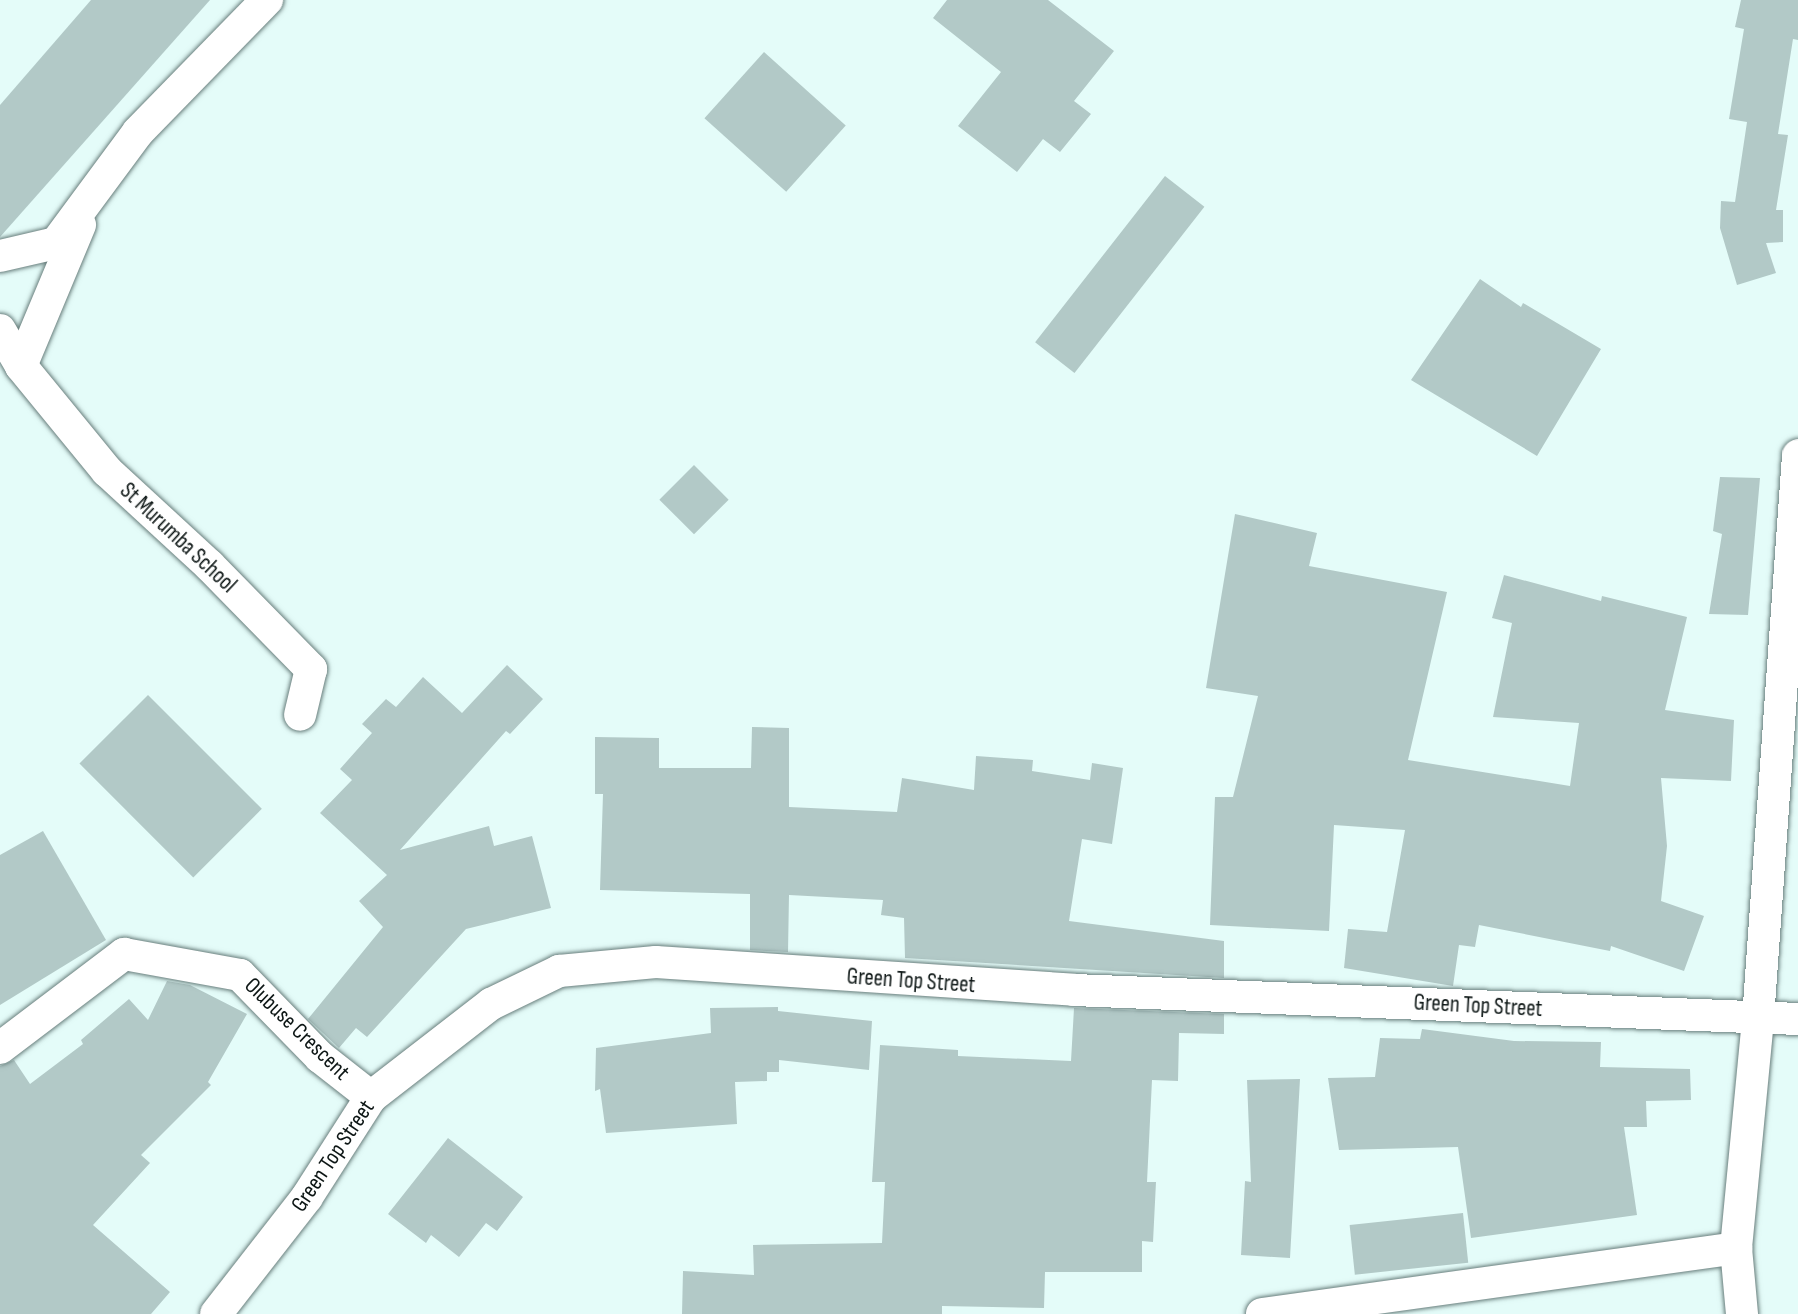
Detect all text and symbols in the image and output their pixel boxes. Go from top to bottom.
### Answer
street label: St Murumba School [114,477,242,599]
street label: Green Top Street [846,963,976,999]
street label: Olubuse Crescent [239,972,355,1086]
street label: Green Top Street [1413,989,1543,1023]
street label: Green Top Street [286,1095,380,1217]

